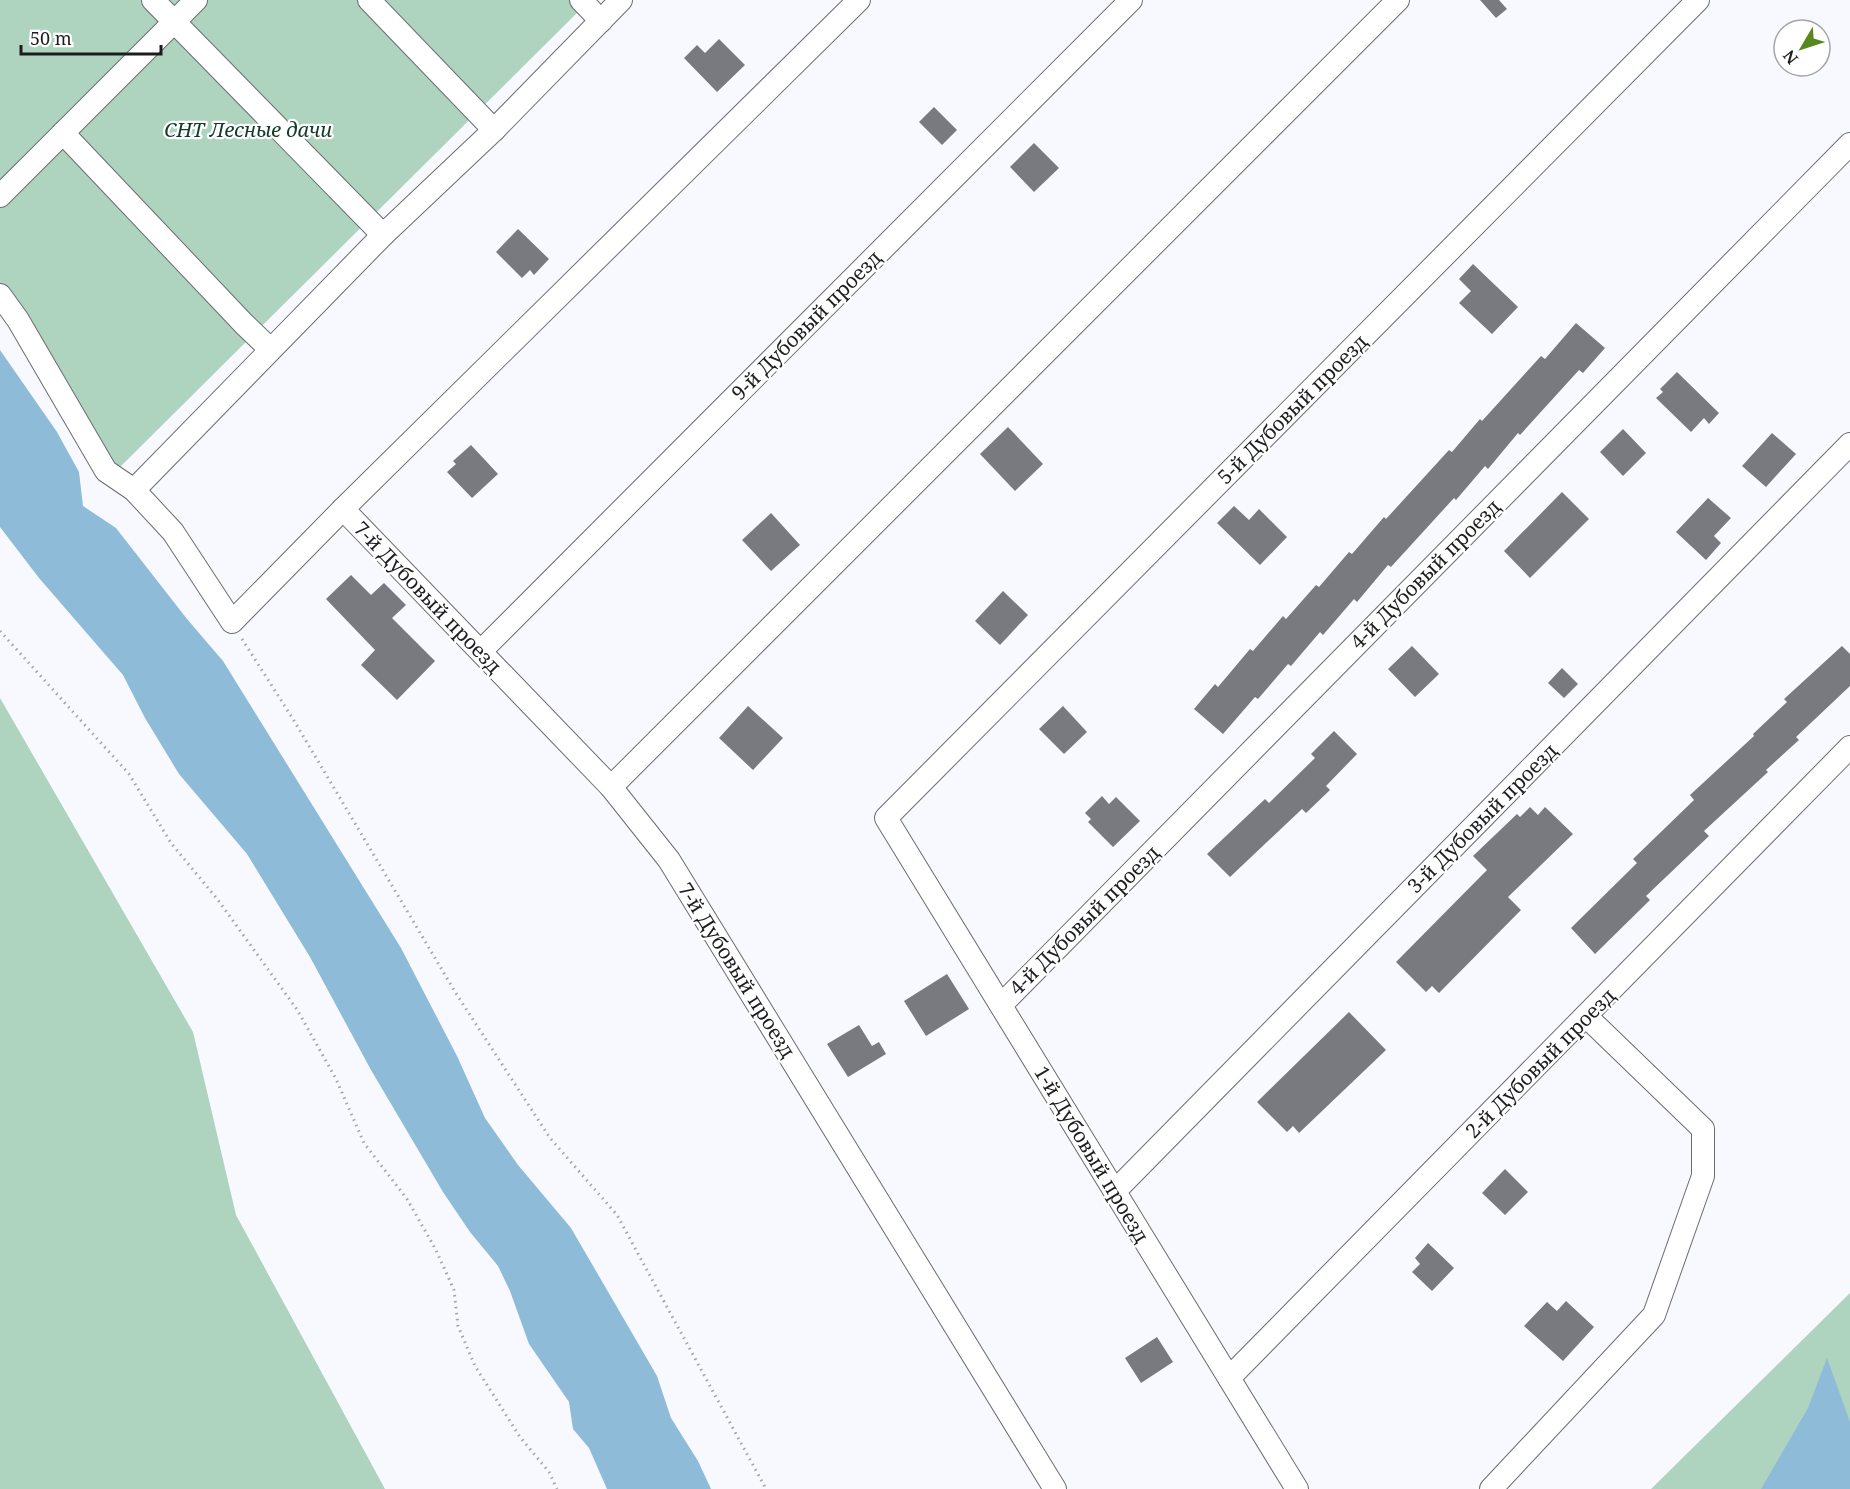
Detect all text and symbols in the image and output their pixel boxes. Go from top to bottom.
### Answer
scale bar [21,18,160,56]
north arrow [1772,18,1832,78]
text: 50 m [30,26,72,50]
text: N [1778,45,1803,69]
park label: СНТ Лесные дачи [164,116,332,143]
street label: 9-й Дубовый проезд [725,244,887,406]
street label: 5-й Дубовый проезд [1211,328,1373,490]
street label: 4-й Дубовый проезд [1344,493,1506,655]
street label: 7-й Дубовый проезд [348,515,508,679]
street label: 3-й Дубовый проезд [1401,737,1563,899]
street label: 4-й Дубовый проезд [1003,839,1165,1001]
street label: 7-й Дубовый проезд [672,877,802,1063]
street label: 2-й Дубовый проезд [1459,982,1621,1144]
street label: 1-й Дубовый проезд [1028,1061,1156,1247]

